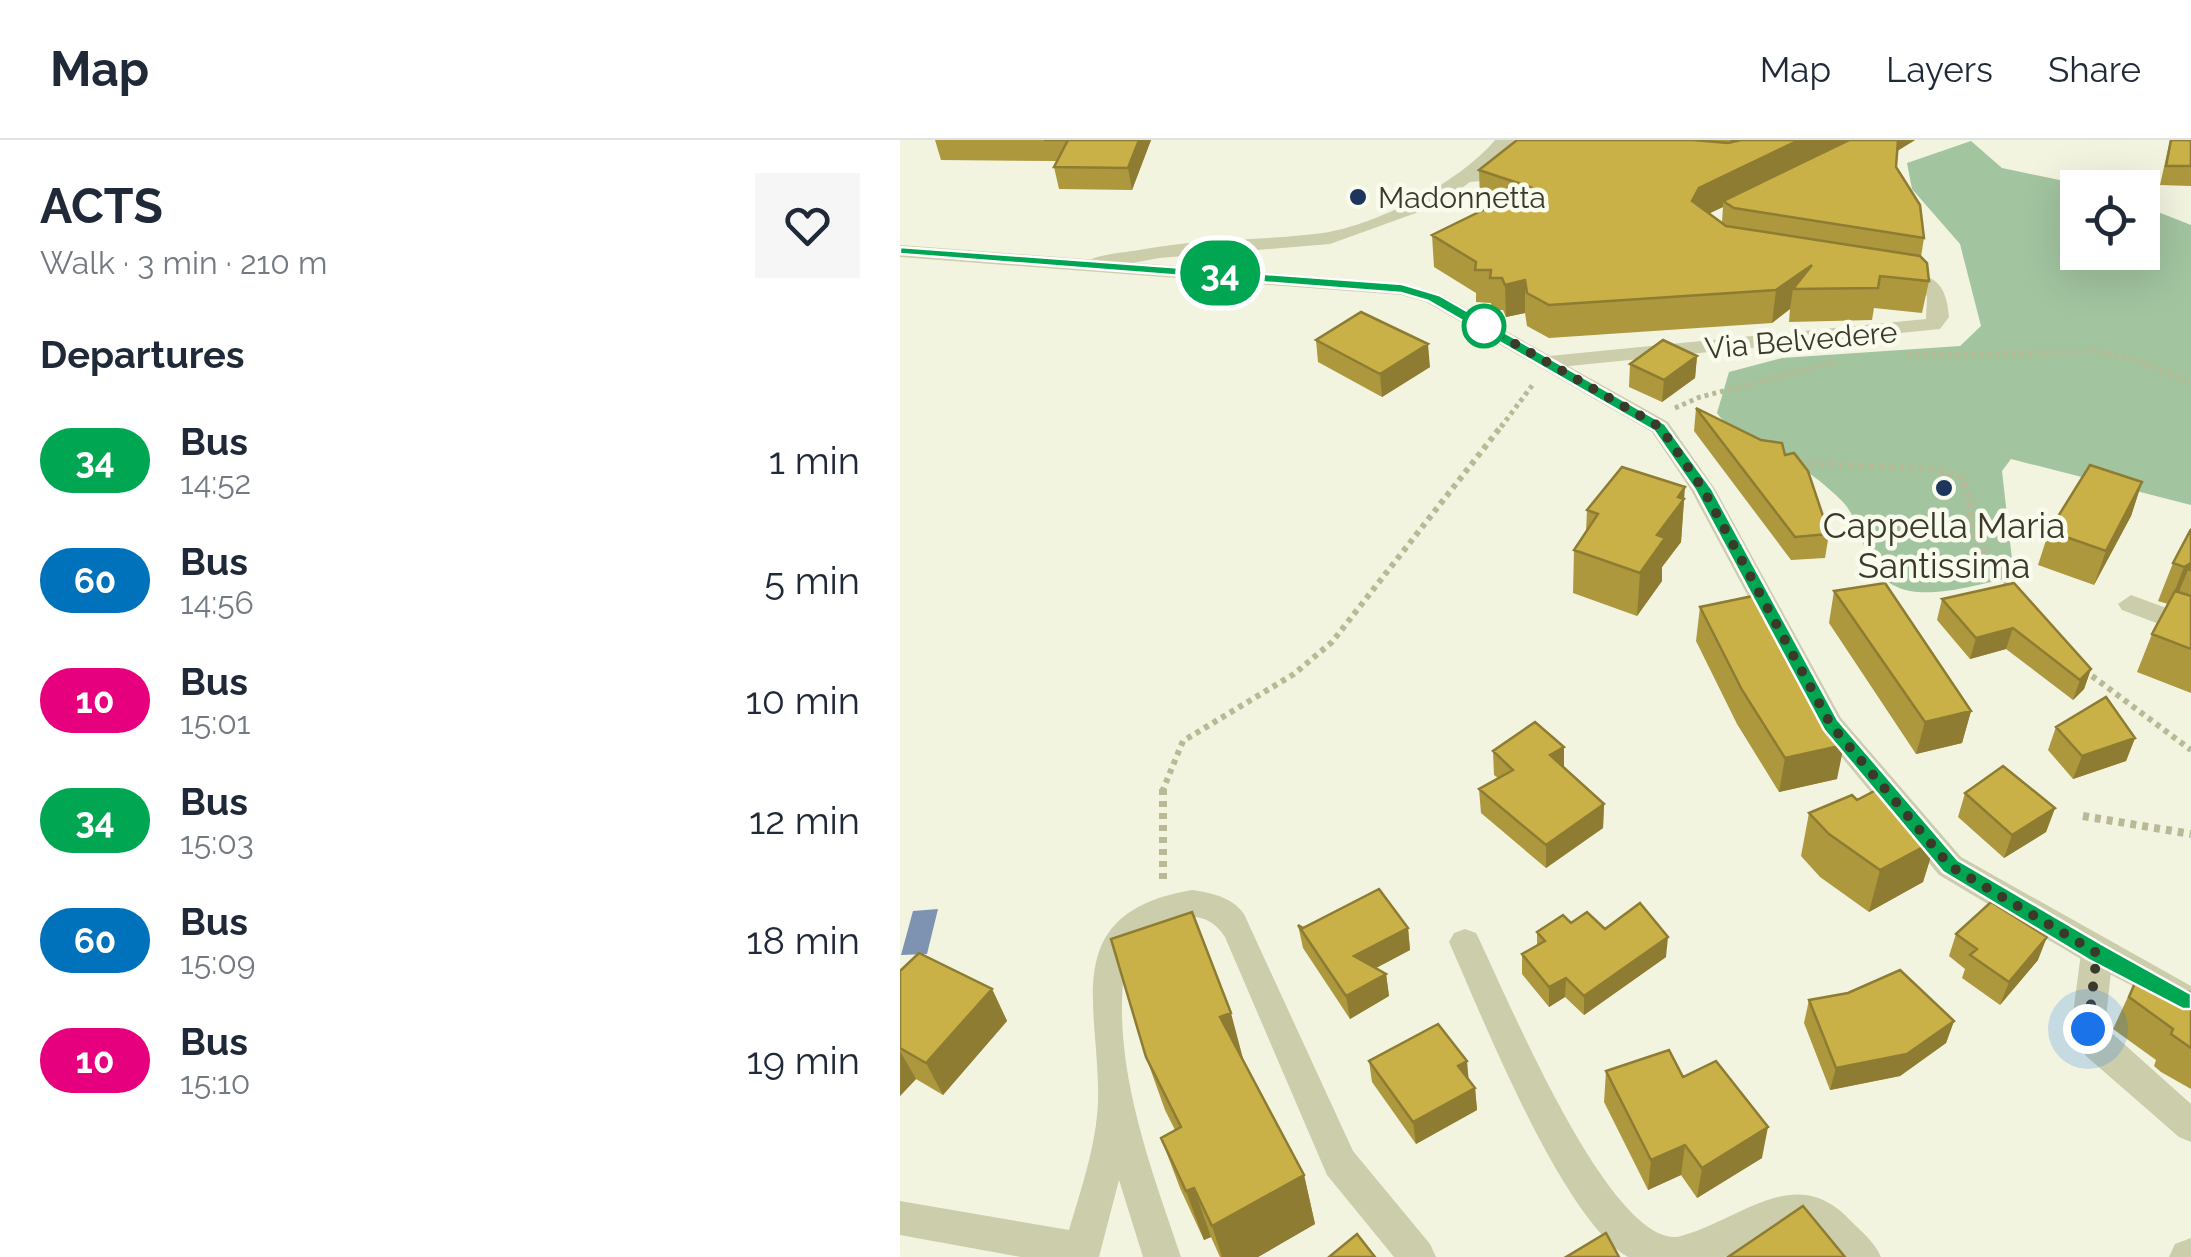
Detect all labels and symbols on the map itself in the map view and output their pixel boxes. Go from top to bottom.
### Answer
place label: Madonnetta [1378,180,1546,215]
marker: Madonnetta [1347,186,1369,208]
line badge: 34 [1175,240,1265,306]
unlabelled marker [1463,305,1505,347]
street label: Via Belvedere [1703,314,1899,366]
marker: Cappella Maria Santissima [1933,477,1955,499]
place label: Cappella Maria Santissima [1823,505,2065,586]
your location [2063,1004,2113,1054]

